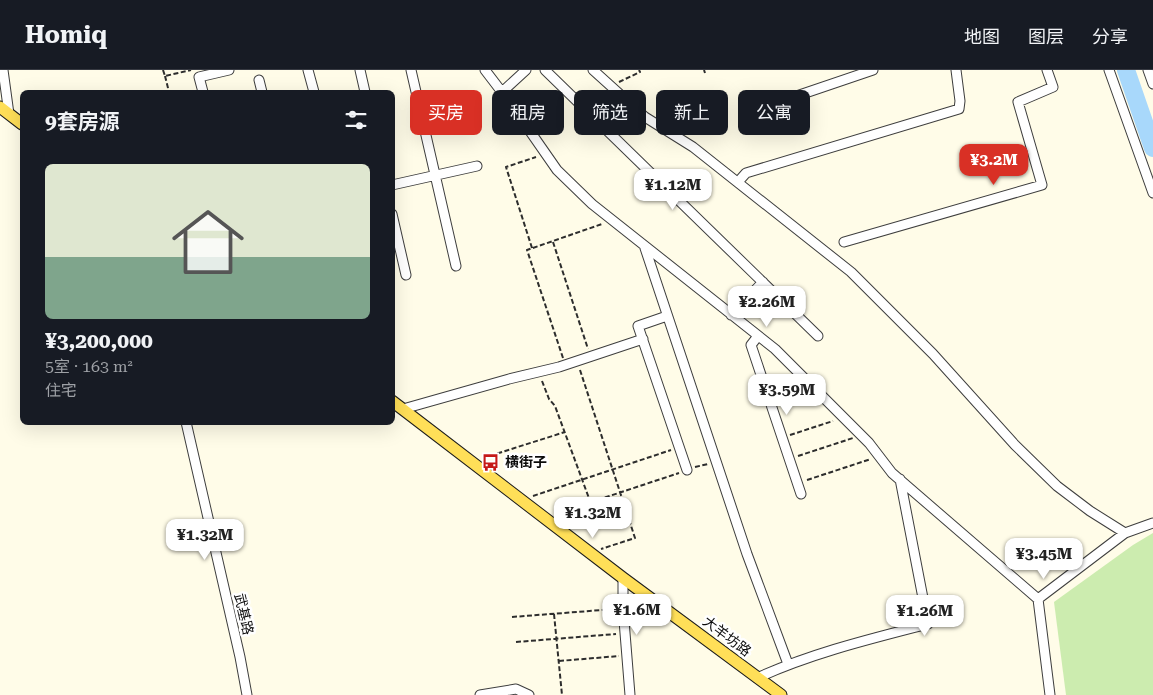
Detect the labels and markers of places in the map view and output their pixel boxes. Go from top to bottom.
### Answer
pin: ¥3.2M [959,144,1029,186]
pin: ¥1.12M [632,168,714,211]
pin: ¥2.26M [726,286,808,328]
pin: ¥3.59M [746,374,828,416]
bus stop icon: 横街子 [481,452,501,472]
place label: 横街子 [505,454,547,470]
pin: ¥1.32M [552,496,634,539]
pin: ¥1.32M [164,518,246,561]
pin: ¥3.45M [1003,538,1085,580]
pin: ¥1.6M [602,594,672,636]
pin: ¥1.26M [884,594,966,637]

